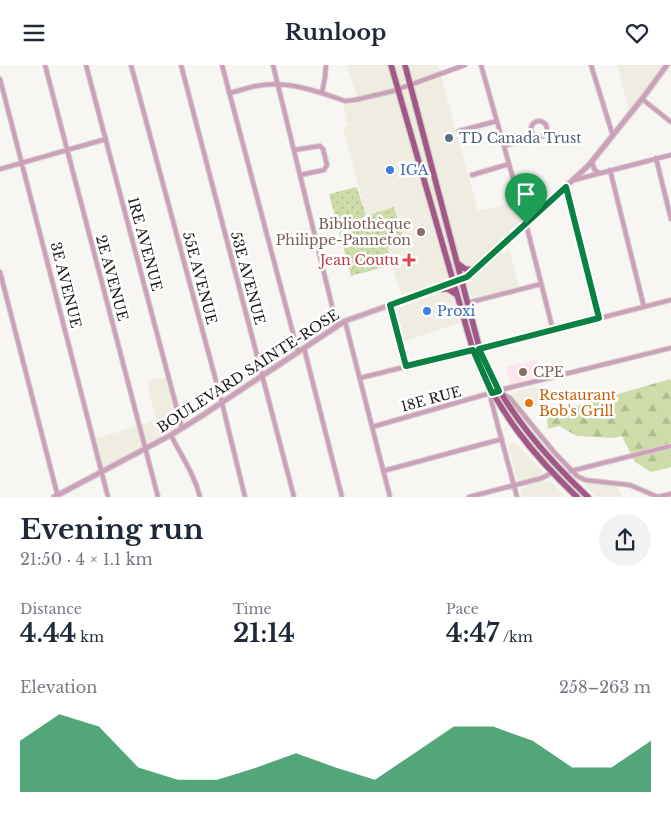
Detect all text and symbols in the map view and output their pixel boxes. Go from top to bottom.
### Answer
icon: menu [20,19,48,47]
text: Runloop [285,19,386,46]
icon: heart [623,19,651,47]
place label: TD Canada Trust [459,129,582,147]
marker: TD Canada Trust [443,132,455,144]
place label: IGA [400,161,429,179]
marker: IGA [384,164,396,176]
pin [505,173,547,224]
icon: arrive [512,180,540,208]
street label: 1RE AVENUE [124,195,166,293]
place label: Bibliothèque Philippe-Panneton [276,215,411,249]
marker: Bibliothèque Philippe-Panneton [415,226,427,238]
street label: 53E AVENUE [227,229,269,327]
street label: 55E AVENUE [179,230,221,326]
street label: 2E AVENUE [92,233,132,323]
street label: 3E AVENUE [47,240,85,330]
place label: Jean Coutu [318,251,400,269]
marker: Jean Coutu [403,254,415,266]
place label: Proxi [437,302,475,320]
street label: BOULEVARD SAINTE-ROSE [154,305,342,437]
marker: Proxi [421,305,433,317]
place label: CPE [533,363,564,381]
marker: CPE [517,366,529,378]
street label: 18E RUE [399,382,463,416]
place label: Restaurant Bob's Grill [539,386,617,420]
marker: Restaurant Bob's Grill [523,397,535,409]
text: Evening run [20,512,204,547]
button: share [599,514,651,566]
text: 21:50 · 4 × 1.1 km [20,549,153,569]
text: Distance [20,600,82,618]
text: Time [233,600,272,618]
text: Pace [446,600,479,618]
text: 4.44 [20,618,76,649]
text: 21:14 [233,618,295,649]
text: 4:47 [446,618,499,649]
text: km [76,628,104,646]
text: /km [499,628,533,646]
text: Elevation [20,677,97,697]
text: 258–263 m [559,677,651,697]

